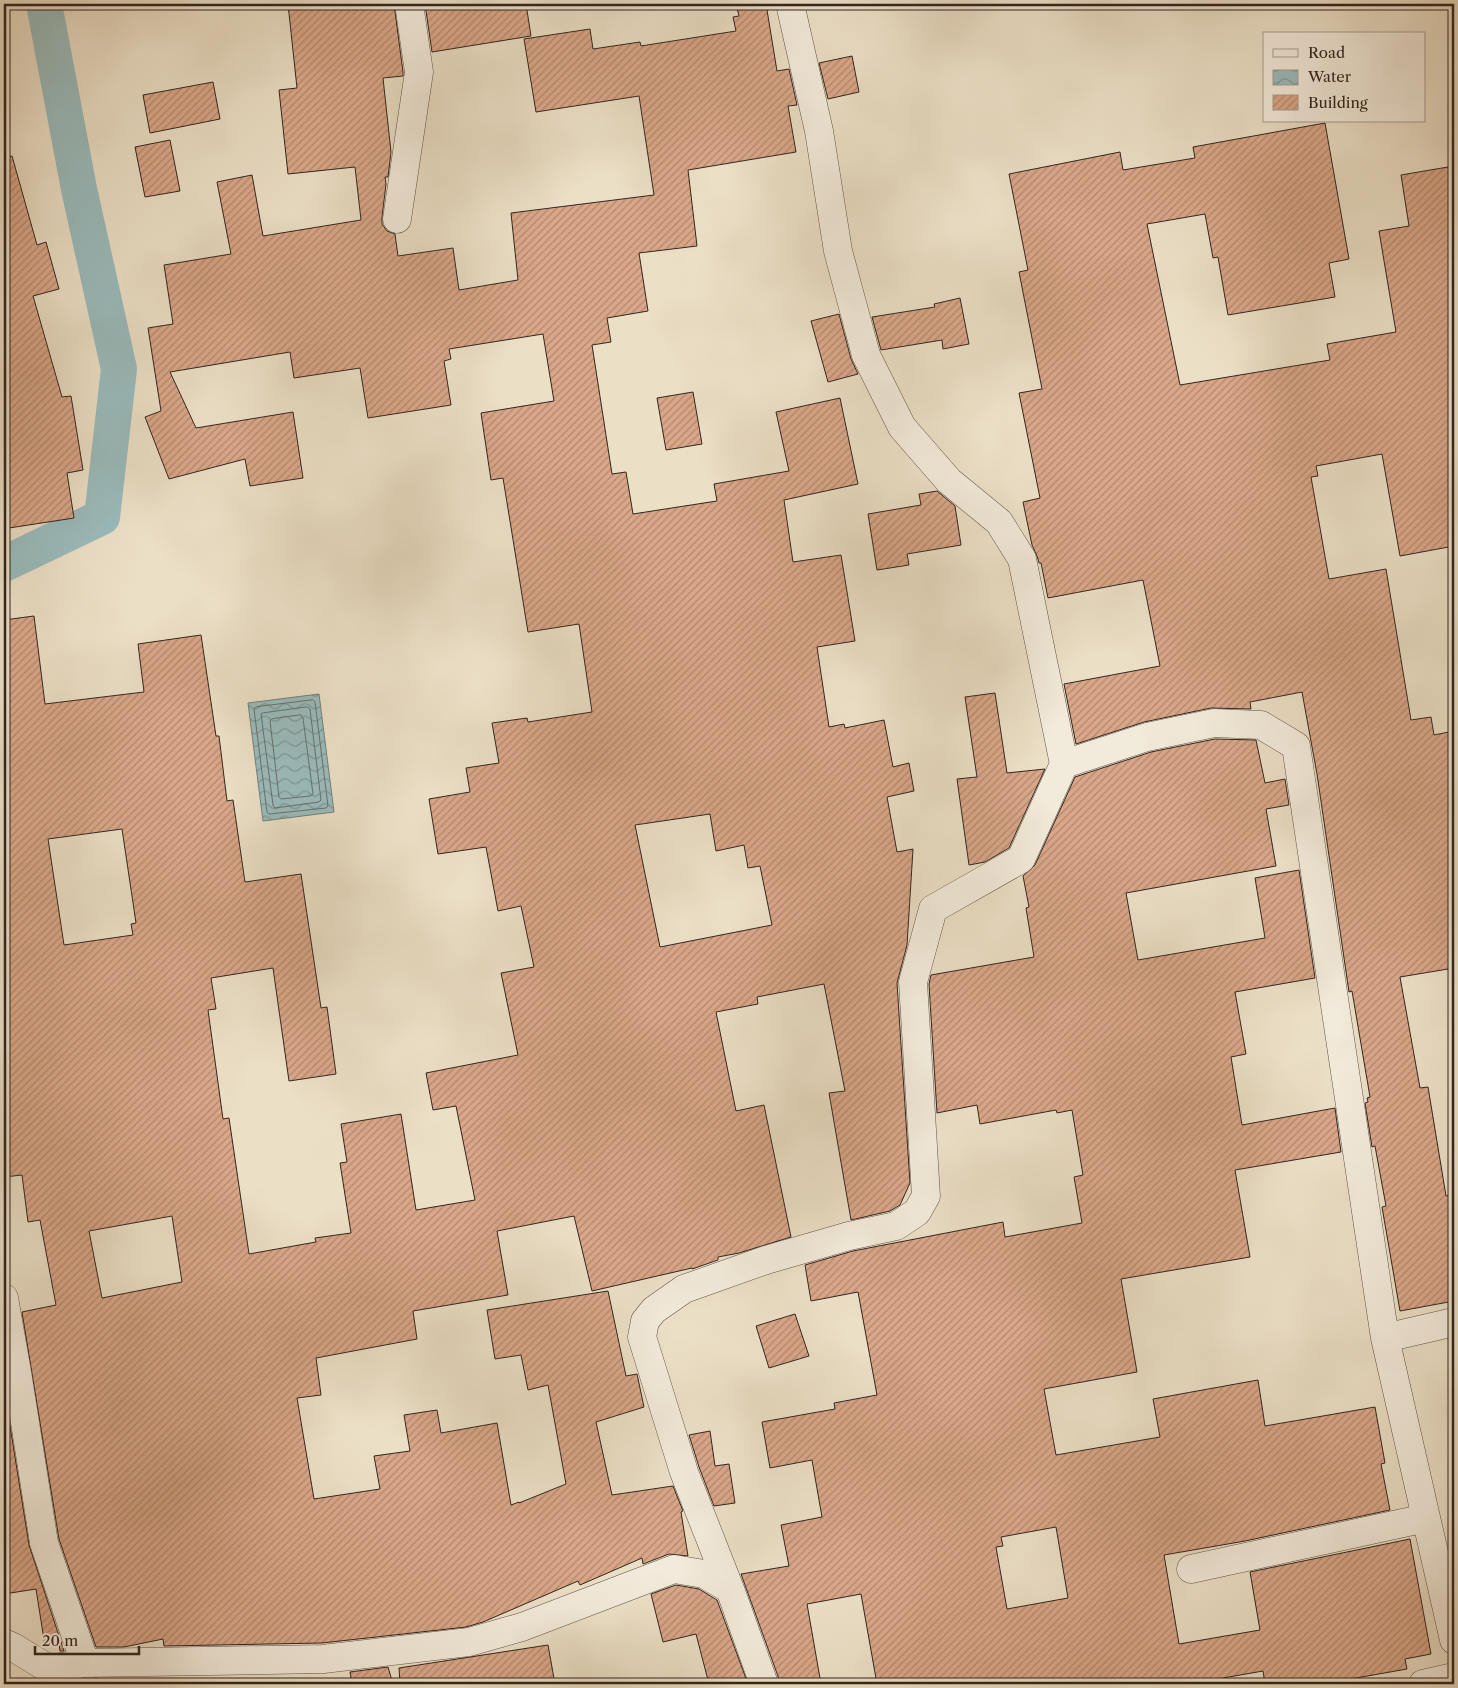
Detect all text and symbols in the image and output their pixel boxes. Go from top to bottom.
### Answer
legend [1263,32,1426,122]
text: Road [1308,43,1345,62]
text: Water [1307,67,1352,86]
text: Building [1308,93,1368,112]
scale bar [35,1623,139,1655]
text: 20 m [42,1631,78,1650]

